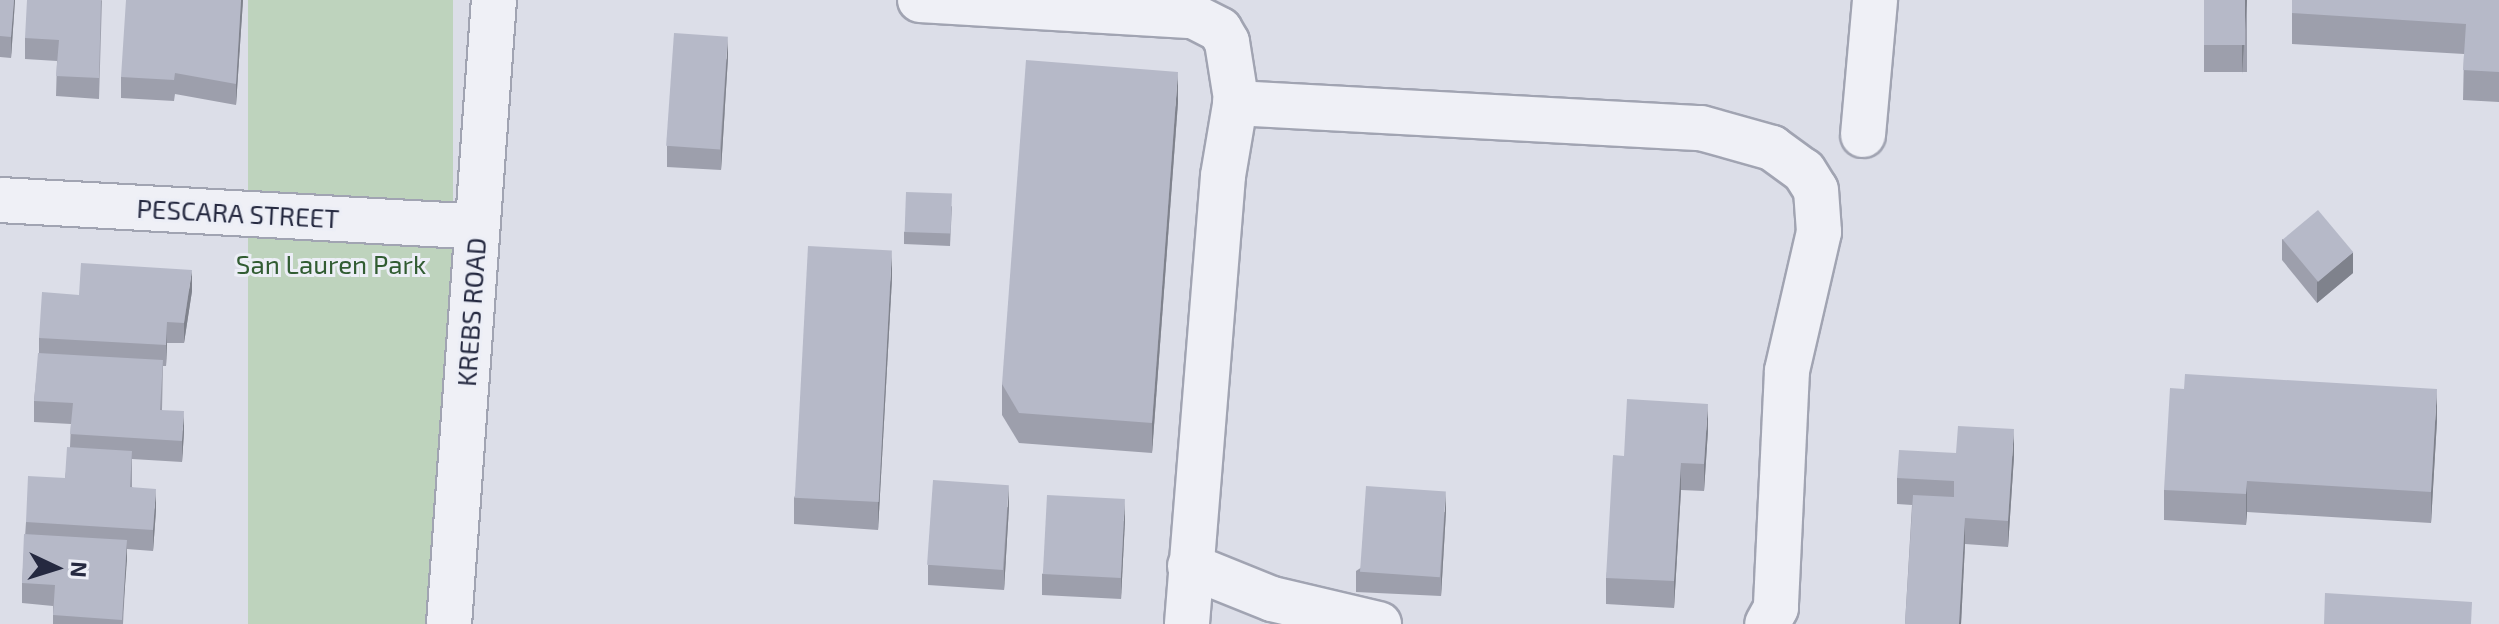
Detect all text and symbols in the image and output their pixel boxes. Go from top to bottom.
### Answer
street label: PESCARA STREET [136,192,340,234]
street label: KREBS ROAD [450,236,492,388]
park label: San Lauren Park [236,248,426,280]
north arrow [16,528,96,608]
text: N [66,561,93,578]

